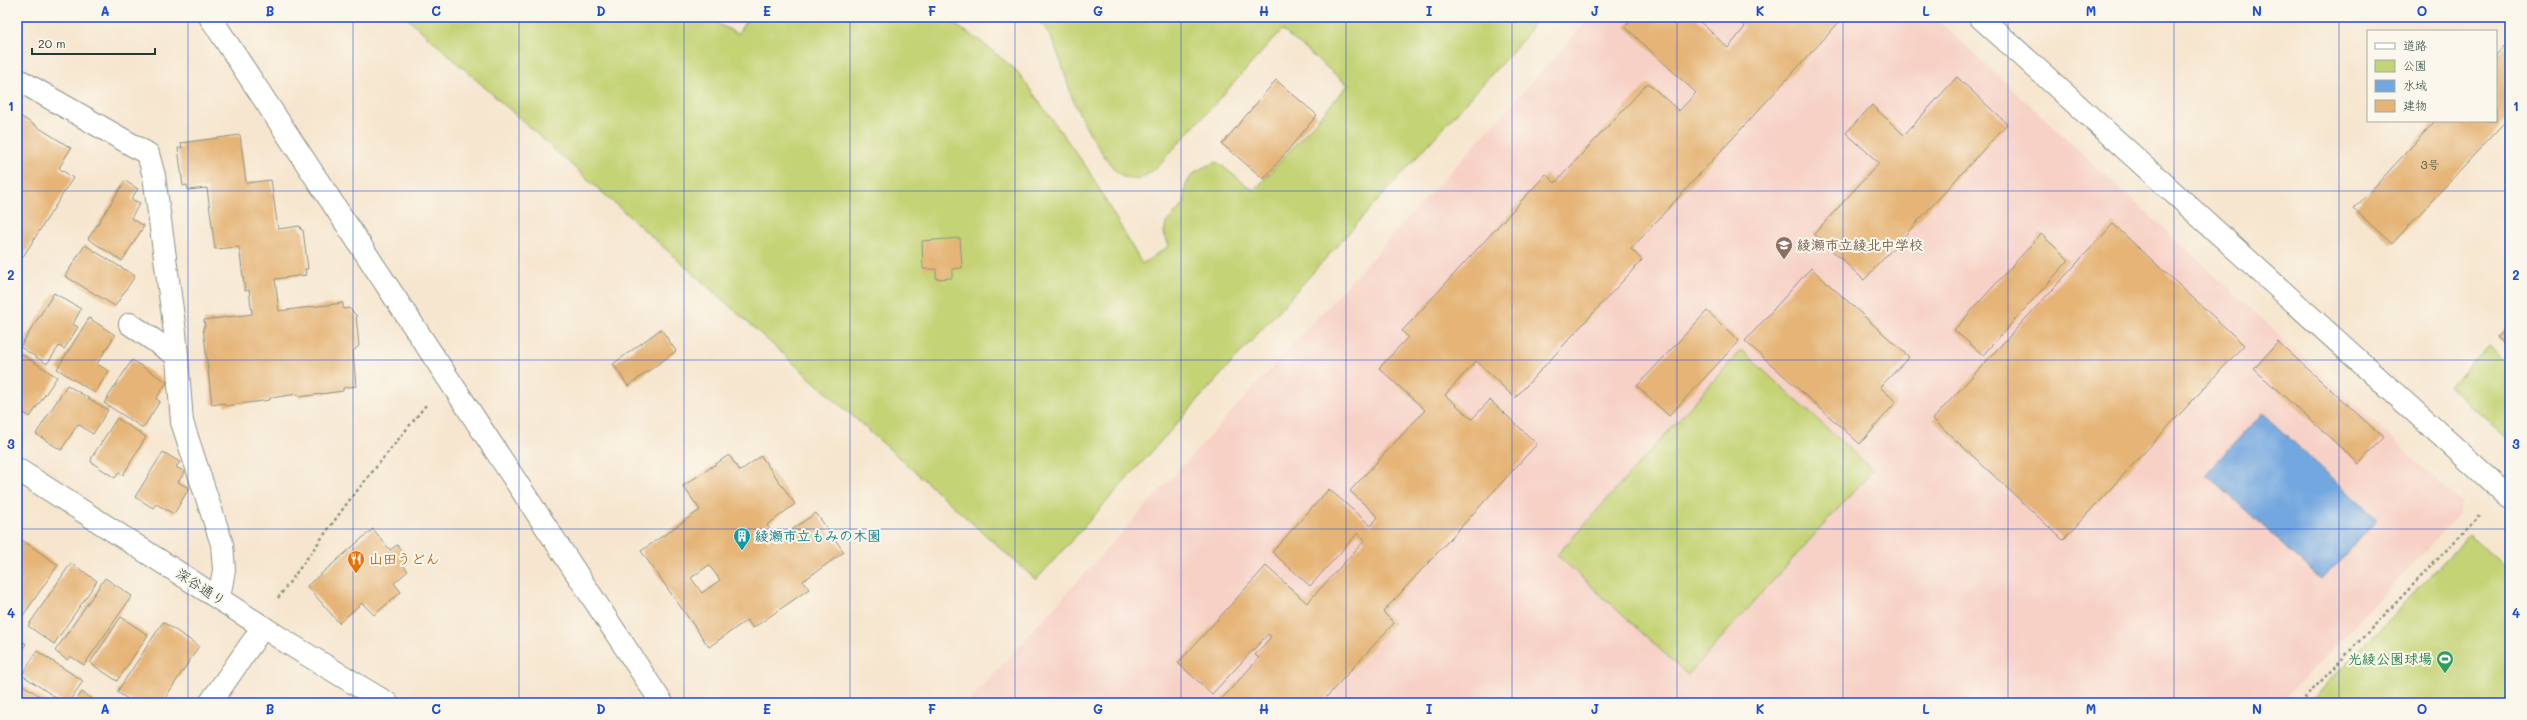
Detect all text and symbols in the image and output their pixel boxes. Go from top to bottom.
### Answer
text: A [100,2,110,19]
text: B [266,2,275,19]
text: C [431,2,441,19]
text: D [596,2,606,19]
text: E [763,2,771,19]
text: F [928,2,936,19]
text: G [1093,2,1103,19]
text: H [1259,2,1269,19]
text: I [1426,2,1433,19]
text: J [1591,2,1599,19]
text: K [1756,2,1765,19]
text: L [1922,2,1930,19]
text: M [2086,2,2096,19]
text: N [2252,2,2262,19]
text: O [2417,2,2427,19]
scale bar [32,30,155,56]
legend [2367,30,2497,122]
text: 20 m [38,35,66,51]
text: 道路 [2403,37,2427,53]
text: 公園 [2403,57,2427,73]
text: 水域 [2403,77,2427,93]
text: 1 [8,97,14,114]
text: 建物 [2403,97,2427,113]
text: 1 [2513,97,2519,114]
house number: 3号 [2420,156,2440,172]
school or university icon: 綾瀬市立綾北中学校 [1774,235,1794,260]
place label: 綾瀬市立綾北中学校 [1797,235,1923,254]
text: 2 [7,266,15,283]
text: 2 [2512,266,2520,283]
text: 3 [7,435,15,452]
text: 3 [2512,435,2520,452]
building icon: 綾瀬市立もみの木園 [732,526,752,551]
place label: 綾瀬市立もみの木園 [755,526,881,545]
restaurant icon: 山田うどん [346,549,366,574]
place label: 山田うどん [369,549,440,568]
street label: 深谷通り [173,563,230,610]
text: 4 [7,604,15,621]
text: 4 [2512,604,2520,621]
place label: 光綾公園球場 [2348,649,2432,668]
sports icon: 光綾公園球場 [2435,649,2455,674]
text: A [100,700,110,717]
text: B [266,700,275,717]
text: C [431,700,441,717]
text: D [596,700,606,717]
text: E [763,700,771,717]
text: F [928,700,936,717]
text: G [1093,700,1103,717]
text: H [1259,700,1269,717]
text: I [1426,700,1433,717]
text: J [1591,700,1599,717]
text: K [1756,700,1765,717]
text: L [1922,700,1930,717]
text: M [2086,700,2096,717]
text: N [2252,700,2262,717]
text: O [2417,700,2427,717]

